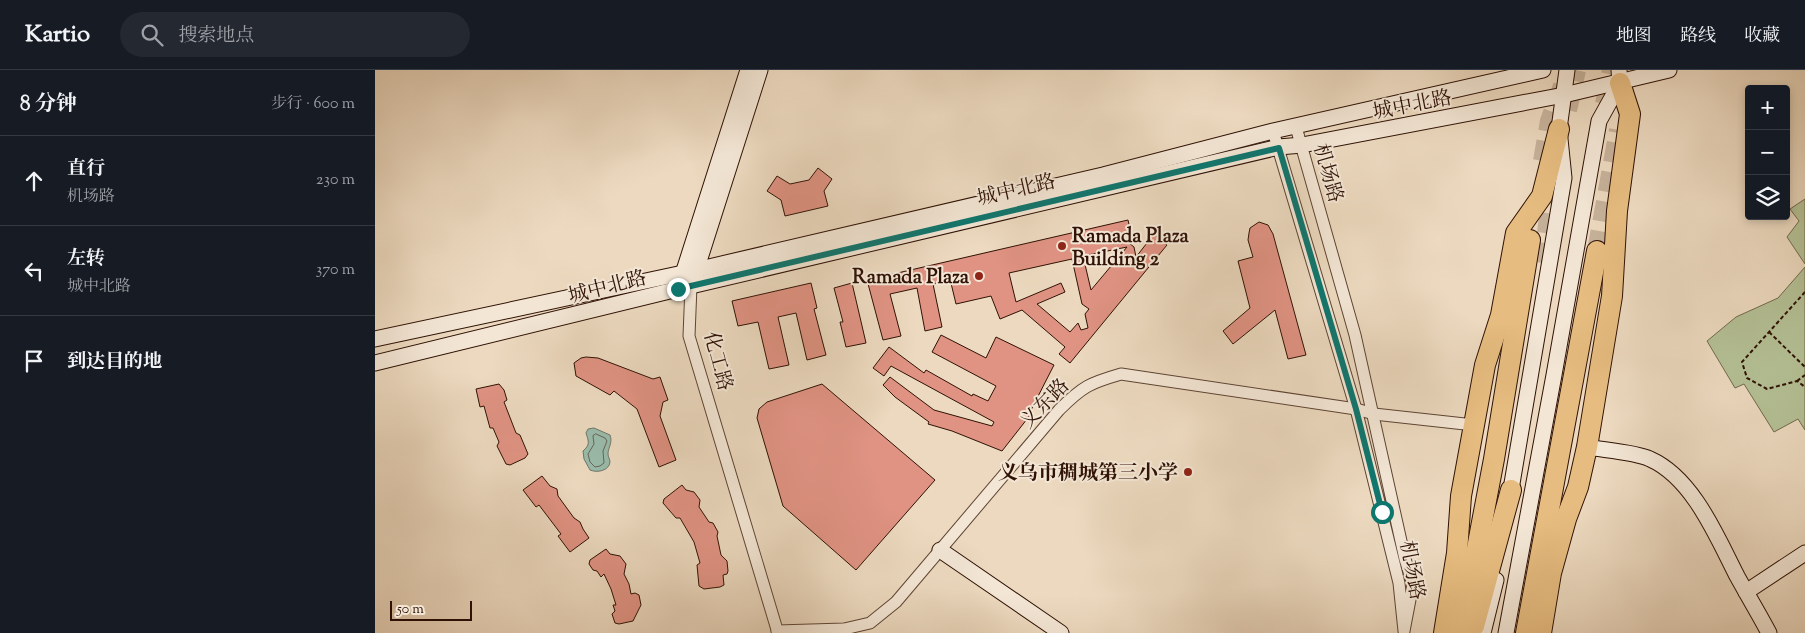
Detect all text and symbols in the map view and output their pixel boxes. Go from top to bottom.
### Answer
search box [120,12,470,57]
text: Kartio [25,18,90,52]
icon: search [138,21,166,49]
text: 搜索地点 [178,23,254,50]
text: 地图 [1616,24,1652,50]
text: 路线 [1680,24,1716,50]
text: 收藏 [1744,24,1780,50]
street label: 城中北路 [1370,85,1455,128]
map controls [1745,85,1790,220]
button: + [1745,85,1790,130]
text: 8 分钟 [20,90,77,120]
text: 步行 · 600 m [271,93,355,116]
button: − [1745,130,1790,175]
street label: 机场路 [1304,141,1349,207]
text: 直行 [67,156,105,183]
icon: ahead [20,167,48,195]
street label: 城中北路 [974,168,1059,215]
text: 230 m [316,169,355,192]
button: layers [1745,175,1790,220]
text: 机场路 [67,186,115,209]
place label: Ramada Plaza Building 2 [1072,223,1189,275]
marker: Ramada Plaza Building 2 [1056,240,1068,252]
text: 左转 [67,246,105,273]
icon: left [20,257,48,285]
text: 370 m [316,259,355,282]
place label: Ramada Plaza [852,264,970,293]
street label: 城中北路 [565,265,650,312]
marker: Ramada Plaza [973,270,985,282]
text: 城中北路 [67,276,131,299]
route end [667,278,690,301]
street label: 化工路 [695,329,738,394]
icon: arrive [20,347,48,375]
text: 到达目的地 [67,349,162,376]
street label: 义东路 [1015,373,1077,436]
place label: 义乌市稠城第三小学 [998,460,1178,489]
marker: 义乌市稠城第三小学 [1182,466,1194,478]
route start [1371,501,1394,524]
street label: 机场路 [1391,538,1431,603]
scale bar [390,598,473,621]
text: 50 m [397,600,424,620]

